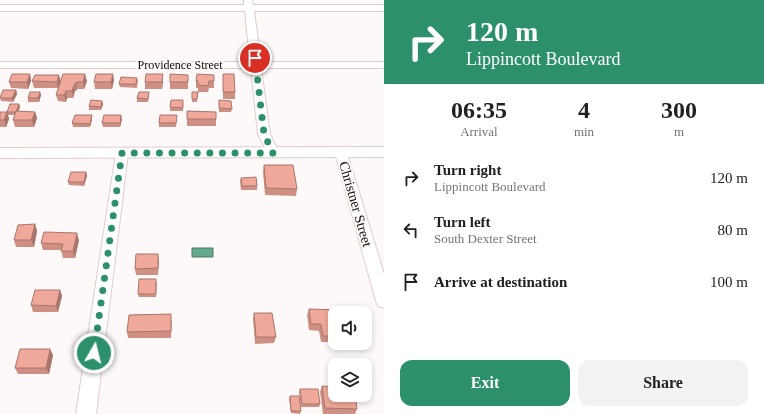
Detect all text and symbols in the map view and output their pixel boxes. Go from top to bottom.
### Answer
icon: right [400,16,452,68]
text: 120 m [466,16,538,47]
pin [238,41,272,75]
icon: arrive [244,47,266,69]
text: Lippincott Boulevard [466,49,620,69]
street label: Providence Street [138,58,223,72]
text: 06:35 [451,97,507,123]
text: 4 [578,97,590,123]
text: 300 [661,97,697,123]
text: Arrival [460,124,498,139]
text: min [574,124,594,139]
text: m [674,124,684,139]
street label: Christner Street [336,160,375,249]
text: Turn right [434,162,501,178]
icon: right [400,167,422,189]
text: 120 m [710,170,748,186]
text: Lippincott Boulevard [434,179,546,194]
text: Turn left [434,214,491,230]
icon: left [400,219,422,241]
text: 80 m [718,222,748,238]
text: South Dexter Street [434,231,537,246]
icon: arrive [400,271,422,293]
text: Arrive at destination [434,274,567,290]
text: 100 m [710,274,748,290]
map controls [328,306,372,402]
button: sound [328,306,372,350]
position arrow [73,332,115,374]
button: layers [328,358,372,402]
button: Exit [400,360,570,406]
button: Share [578,360,748,406]

